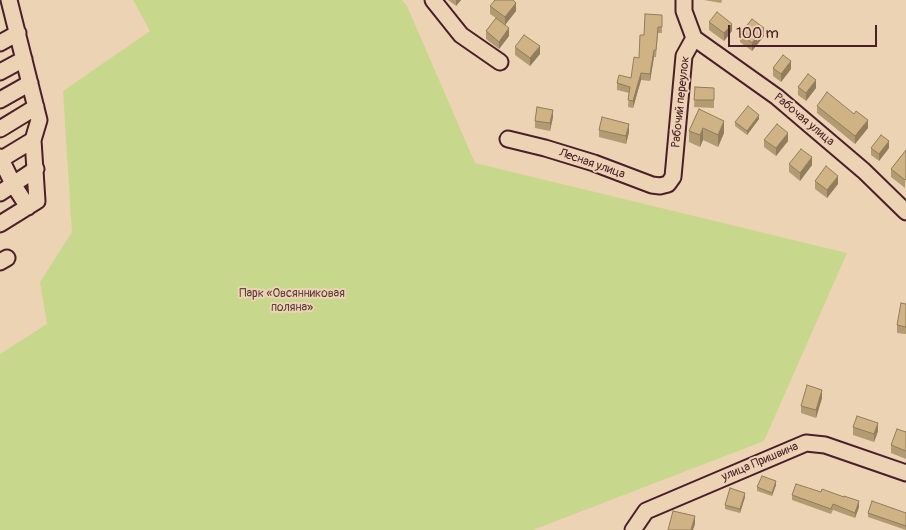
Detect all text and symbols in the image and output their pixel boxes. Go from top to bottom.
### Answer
scale bar [731,15,880,47]
text: 100 m [736,24,779,43]
street label: Рабочий переулок [669,56,693,148]
street label: Рабочая улица [771,91,837,149]
street label: Лесная улица [557,146,627,182]
park label: Парк «Овсянниковая поляна» [239,287,345,315]
street label: улица Пришвина [719,439,801,485]

